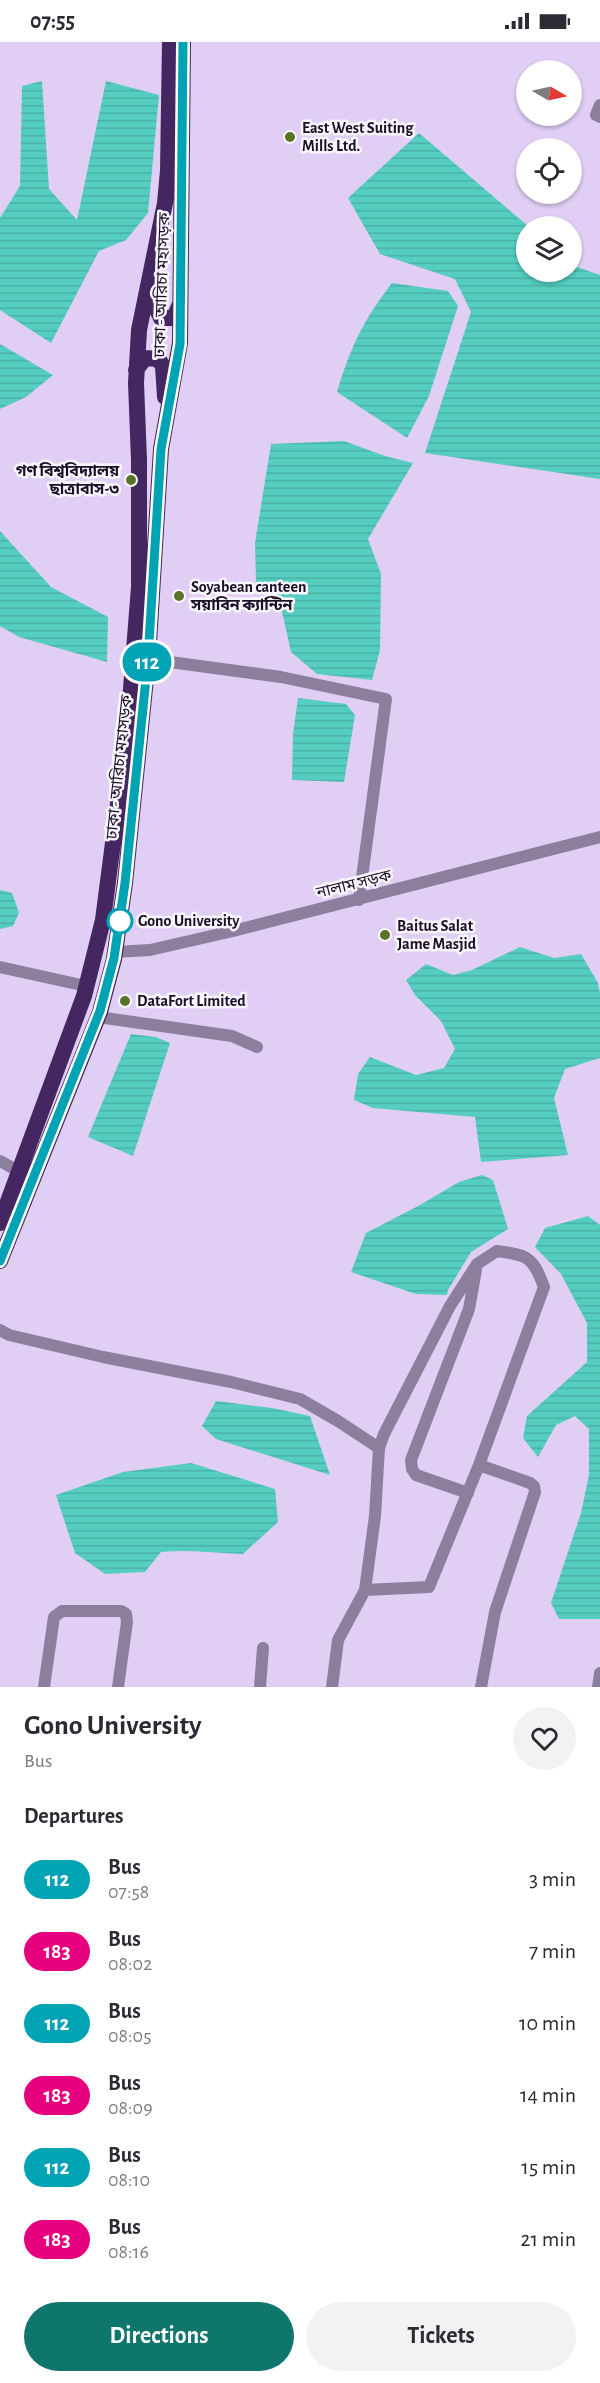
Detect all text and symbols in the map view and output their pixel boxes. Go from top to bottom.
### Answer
text: 07:55 [30,10,75,32]
north arrow [516,60,582,126]
map controls [516,60,582,282]
place label: East West Suiting Mills Ltd. [302,120,414,154]
marker: East West Suiting Mills Ltd. [283,130,297,144]
button: locate [516,138,582,204]
street label: ঢাকা - আরিচা মহাসড়ক [149,211,173,359]
button: layers [516,216,582,282]
place label: গণ বিশ্ববিদ্যালয় ছাত্রাবাস-৩ [16,462,120,497]
marker: গণ বিশ্ববিদ্যালয় ছাত্রাবাস-৩ [124,473,138,487]
place label: Soyabean canteen সয়াবিন ক্যান্টিন [190,579,306,613]
marker: Soyabean canteen সয়াবিন ক্যান্টিন [172,589,186,603]
line badge: 112 [112,642,182,682]
text: 112 [134,652,160,673]
street label: ঢাকা - আরিচা মহাসড়ক [101,693,135,841]
street label: নালাম সড়ক [314,867,394,901]
marker: Gono University [107,908,133,934]
place label: Gono University [138,913,240,930]
place label: Baitus Salat Jame Masjid [397,918,477,953]
marker: Baitus Salat Jame Masjid [378,928,392,942]
place label: DataFort Limited [137,993,246,1009]
marker: DataFort Limited [118,994,132,1008]
button: heart [513,1707,576,1770]
text: Gono University [24,1712,202,1740]
text: Bus [24,1751,52,1771]
text: Departures [24,1805,124,1827]
text: Bus [108,1856,141,1878]
text: 3 min [529,1868,576,1890]
text: 112 [44,1869,70,1890]
text: 07:58 [108,1882,149,1902]
text: Bus [108,1928,141,1950]
text: 7 min [529,1940,576,1962]
text: 183 [44,1941,70,1962]
text: 08:02 [108,1954,152,1974]
text: Bus [108,2000,141,2022]
text: 10 min [519,2012,576,2034]
text: 112 [44,2013,70,2034]
text: 08:05 [108,2026,152,2046]
text: Bus [108,2072,141,2094]
text: 14 min [520,2084,576,2106]
text: 183 [44,2085,70,2106]
text: 08:09 [108,2098,153,2118]
text: Bus [108,2144,141,2166]
text: 15 min [521,2156,576,2178]
text: 112 [44,2157,70,2178]
text: 08:10 [108,2170,150,2190]
text: Bus [108,2216,141,2238]
text: 21 min [521,2228,576,2250]
text: 183 [44,2229,70,2250]
text: 08:16 [108,2242,149,2262]
button: Directions [24,2302,294,2371]
button: Tickets [306,2302,576,2371]

